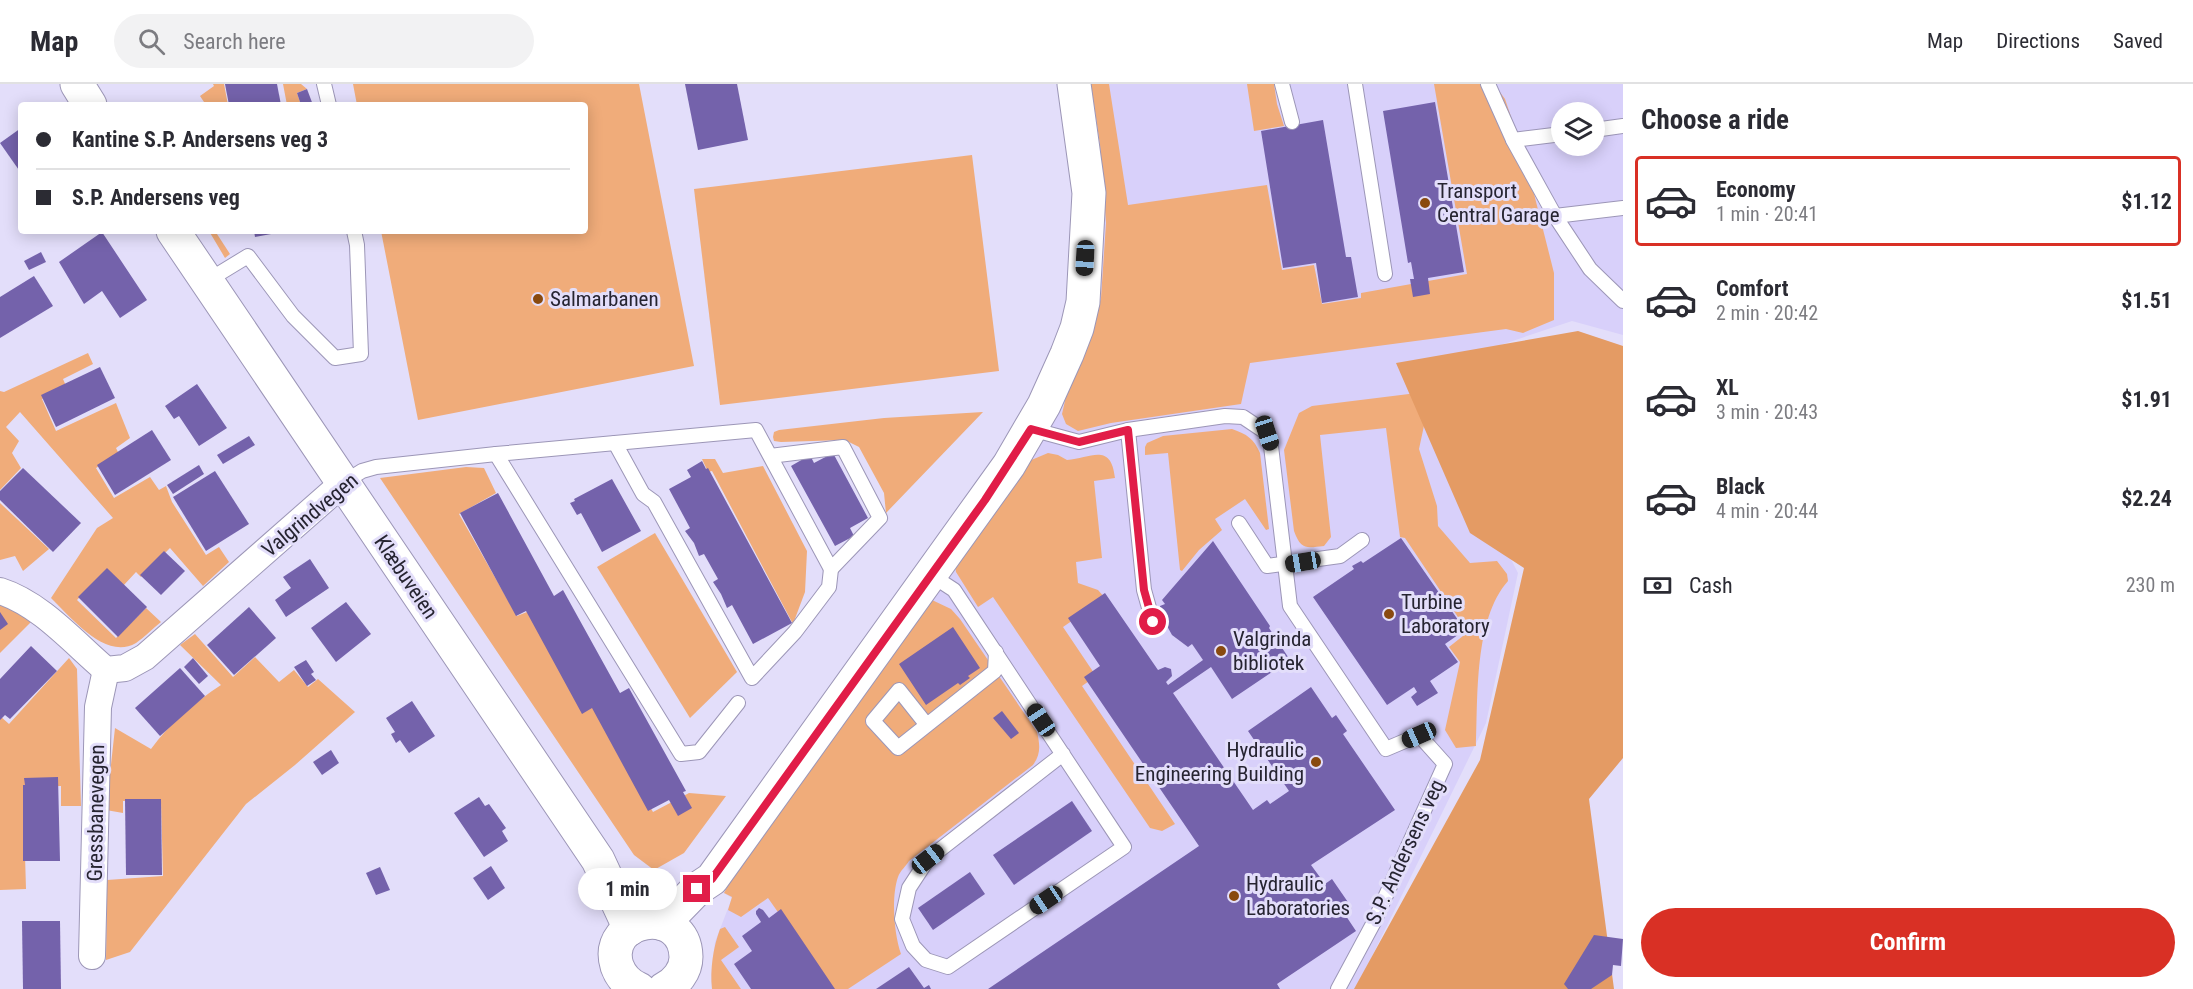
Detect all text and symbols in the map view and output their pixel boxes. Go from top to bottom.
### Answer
search box [114,14,534,68]
text: Map [30,25,78,58]
icon: search [135,25,168,58]
text: Search here [183,29,286,54]
text: Map [1927,29,1963,53]
text: Directions [1996,29,2080,53]
text: Saved [2113,29,2163,53]
map controls [1551,102,1605,156]
button: layers [1551,102,1605,156]
text: Choose a ride [1641,104,1789,136]
text: Kantine S.P. Andersens veg 3 [72,127,328,152]
icon: car [1644,174,1698,228]
text: Economy [1716,177,1796,202]
place label: Transport Central Garage [1437,179,1560,227]
text: S.P. Andersens veg [72,185,240,210]
text: $1.12 [2121,189,2172,214]
marker: Transport Central Garage [1418,196,1432,210]
text: 1 min · 20:41 [1716,202,1818,226]
car [1075,240,1095,276]
icon: car [1644,273,1698,327]
text: Comfort [1716,276,1789,301]
place label: Salmarbanen [550,287,659,311]
text: $1.51 [2121,288,2172,313]
marker: Salmarbanen [531,292,545,306]
text: 2 min · 20:42 [1716,301,1818,325]
icon: car [1644,372,1698,426]
text: XL [1716,375,1739,400]
text: $1.91 [2121,387,2172,412]
text: 3 min · 20:43 [1716,400,1818,424]
car [1253,413,1281,453]
street label: Valgrindvegen [257,468,363,562]
icon: car [1644,471,1698,525]
text: Black [1716,474,1765,499]
text: $2.24 [2121,486,2172,511]
text: 4 min · 20:44 [1716,499,1818,523]
street label: Klæbuveien [369,531,443,623]
car [1284,550,1322,574]
icon: cash [1641,569,1674,602]
text: Cash [1689,573,1733,598]
text: 230 m [2126,573,2175,597]
place label: Turbine Laboratory [1401,590,1490,638]
marker: Turbine Laboratory [1382,607,1396,621]
route start [1139,608,1166,635]
place label: Valgrinda bibliotek [1233,627,1311,675]
marker: Valgrinda bibliotek [1214,644,1228,658]
car [1023,700,1059,740]
car [1399,719,1439,751]
place label: Hydraulic Engineering Building [1135,738,1304,786]
street label: Gressbanevegen [83,744,109,882]
marker: Hydraulic Engineering Building [1309,755,1323,769]
street label: S.P. Andersens veg [1361,776,1449,928]
car [908,841,948,877]
callout: 1 min [577,868,676,910]
place label: Hydraulic Laboratories [1246,872,1350,920]
route end [683,875,710,902]
text: 1 min [605,877,650,901]
car [1026,882,1066,918]
marker: Hydraulic Laboratories [1227,889,1241,903]
button: Confirm [1641,908,2175,977]

